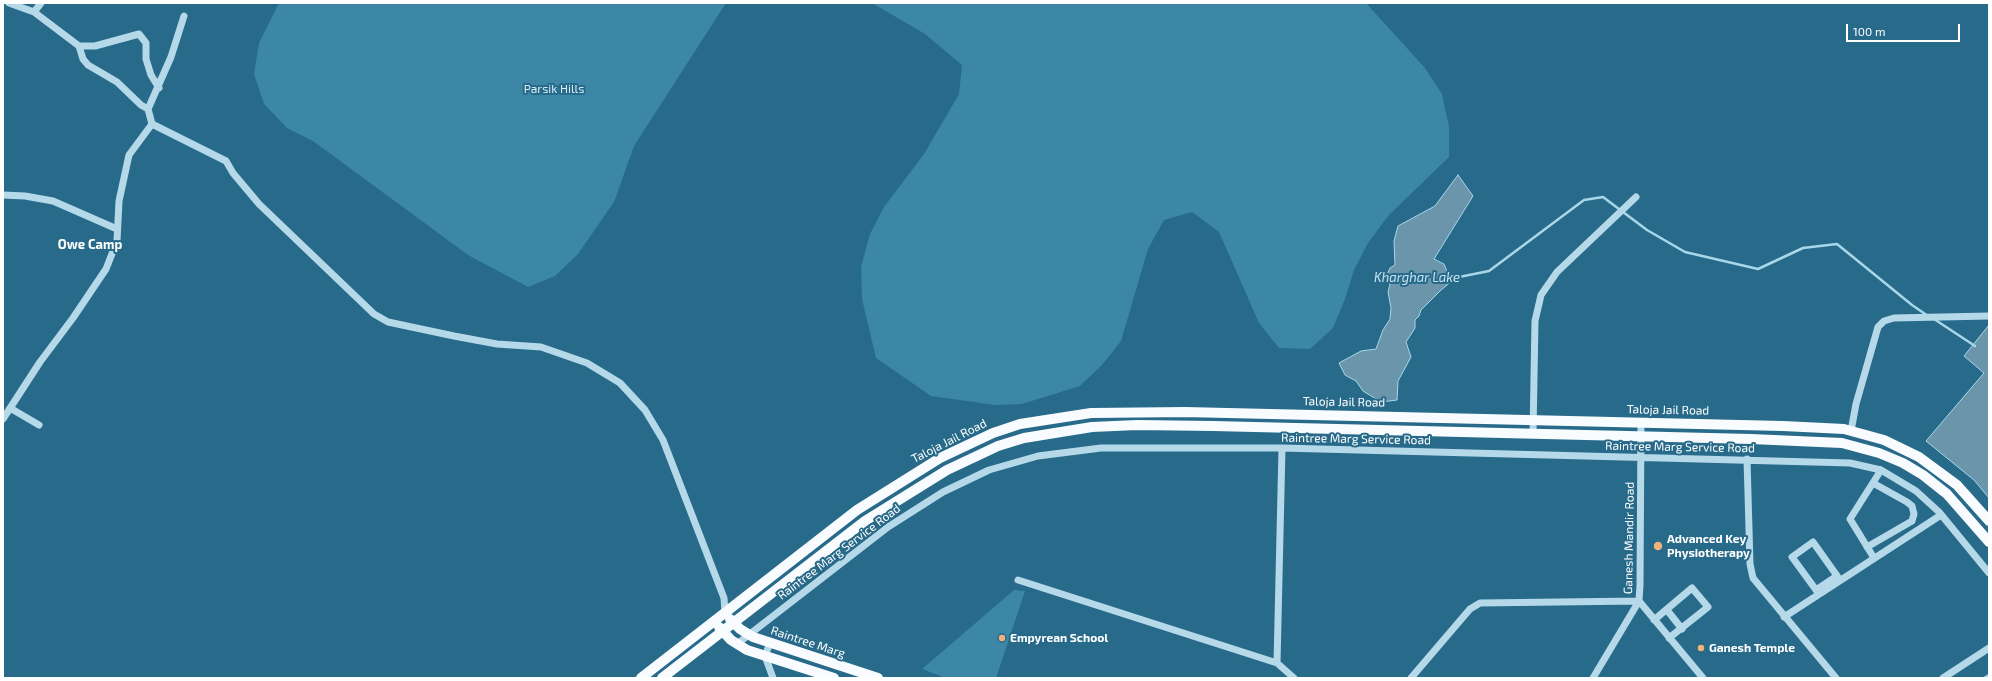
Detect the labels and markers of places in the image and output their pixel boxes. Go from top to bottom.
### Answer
place label: Advanced Key Physiotherapy [1667,532,1750,560]
marker: Advanced Key Physiotherapy [1652,540,1664,552]
place label: Empyrean School [1010,631,1108,645]
marker: Empyrean School [997,633,1007,643]
place label: Ganesh Temple [1709,641,1795,655]
marker: Ganesh Temple [1696,643,1706,653]

